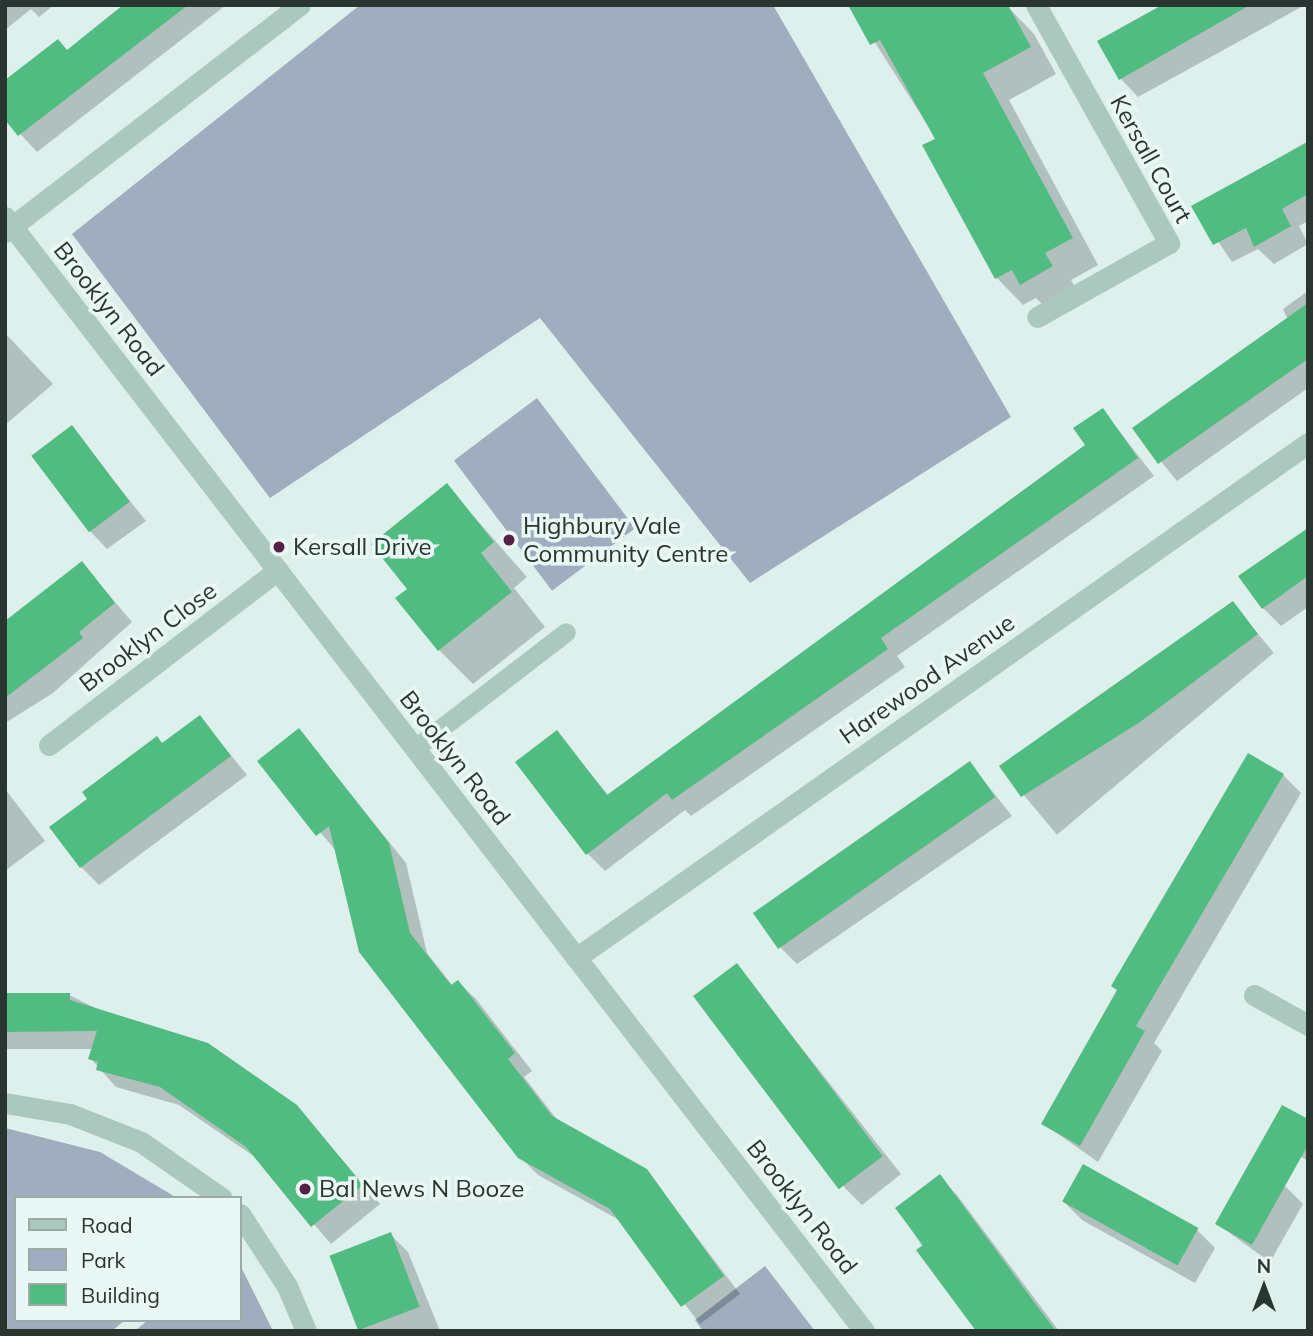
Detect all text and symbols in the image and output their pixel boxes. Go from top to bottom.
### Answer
street label: Kersall Court [1104,90,1198,228]
street label: Brooklyn Road [48,236,170,382]
place label: Highbury Vale Community Centre [523,512,728,568]
marker: Highbury Vale Community Centre [501,532,517,548]
place label: Kersall Drive [293,533,432,561]
marker: Kersall Drive [271,539,287,555]
street label: Brooklyn Close [74,576,222,698]
street label: Harewood Avenue [834,608,1020,750]
street label: Brooklyn Road [394,685,516,831]
street label: Brooklyn Road [741,1134,863,1280]
place label: Bal News N Booze [319,1175,524,1203]
marker: Bal News N Booze [297,1181,313,1197]
legend [14,1196,242,1322]
text: Road [81,1212,132,1238]
text: Park [81,1247,125,1273]
north arrow [1229,1252,1299,1322]
text: N [1257,1254,1271,1278]
text: Building [81,1282,160,1308]

